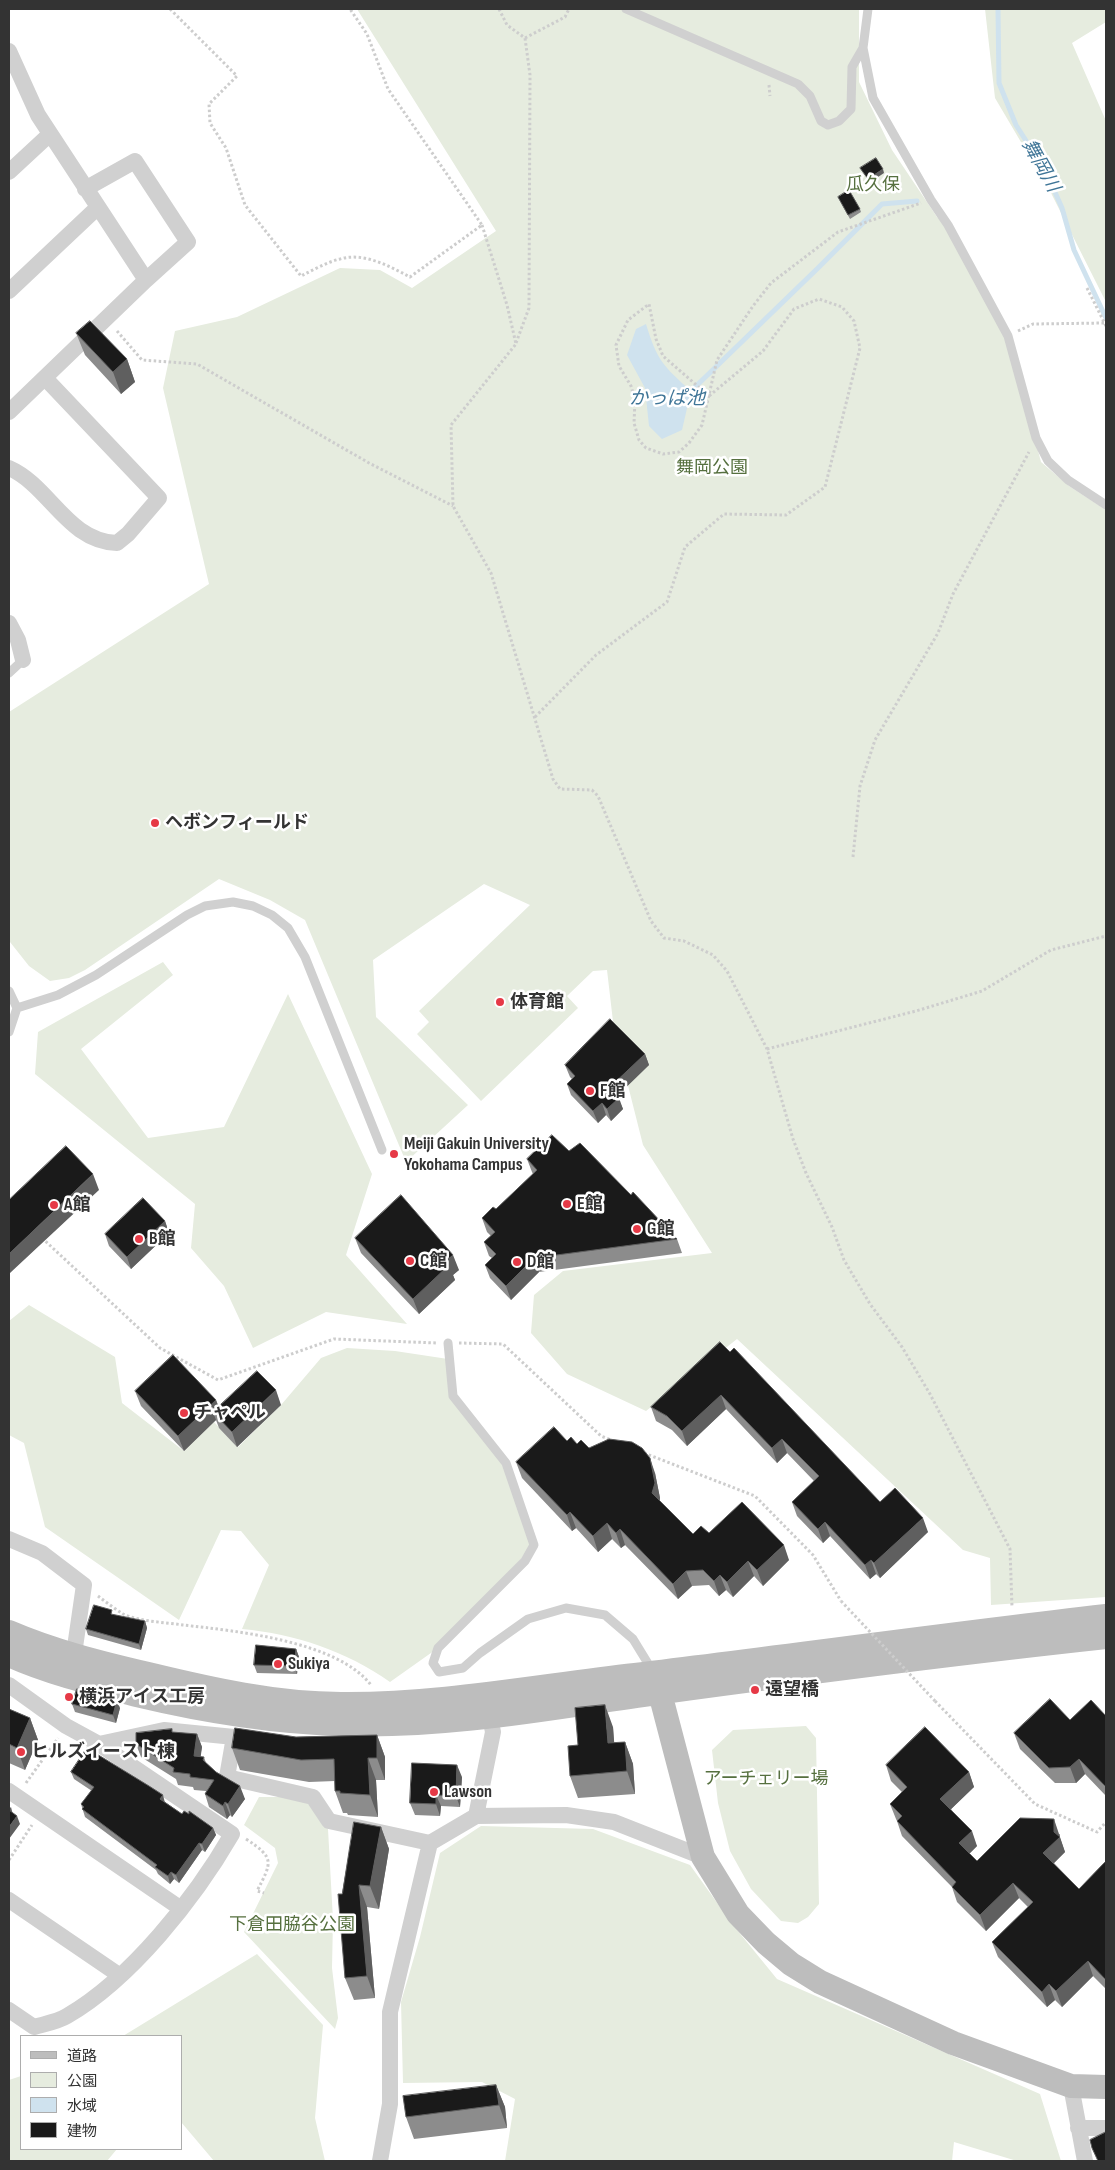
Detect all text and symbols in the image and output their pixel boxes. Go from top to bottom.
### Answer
water label: 舞岡川 [1016,136,1064,196]
park label: 瓜久保 [846,174,900,196]
water label: かっぱ池 [629,388,705,410]
park label: 舞岡公園 [676,457,748,479]
place label: ヘボンフィールド [165,812,309,834]
marker: ヘボンフィールド [149,817,161,829]
place label: 体育館 [510,991,564,1013]
marker: 体育館 [494,996,506,1008]
place label: F館 [600,1080,626,1102]
marker: F館 [584,1085,596,1097]
place label: Meiji Gakuin University Yokohama Campus [404,1133,549,1176]
marker: Meiji Gakuin University Yokohama Campus [388,1148,400,1160]
place label: E館 [577,1193,603,1215]
place label: A館 [64,1194,91,1216]
marker: E館 [561,1198,573,1210]
marker: A館 [48,1199,60,1211]
place label: G館 [647,1218,674,1240]
marker: G館 [631,1223,643,1235]
place label: B館 [149,1228,176,1250]
marker: B館 [133,1233,145,1245]
place label: C館 [420,1250,447,1272]
place label: D館 [527,1251,554,1273]
marker: C館 [404,1255,416,1267]
marker: D館 [511,1256,523,1268]
place label: チャペル [194,1402,266,1424]
marker: チャペル [178,1407,190,1419]
place label: Sukiya [288,1653,330,1675]
marker: Sukiya [272,1658,284,1670]
place label: 遠望橋 [765,1679,819,1701]
marker: 遠望橋 [749,1684,761,1696]
place label: 横浜アイス工房 [79,1686,205,1708]
marker: 横浜アイス工房 [63,1691,75,1703]
place label: ヒルズイースト棟 [31,1741,175,1763]
marker: ヒルズイースト棟 [15,1746,27,1758]
park label: アーチェリー場 [704,1768,828,1790]
place label: Lawson [444,1781,492,1803]
marker: Lawson [428,1786,440,1798]
park label: 下倉田脇谷公園 [229,1914,355,1936]
legend [20,2035,182,2150]
text: 道路 [67,2047,97,2066]
text: 公園 [67,2072,97,2091]
text: 水域 [67,2097,97,2116]
text: 建物 [67,2122,97,2141]

